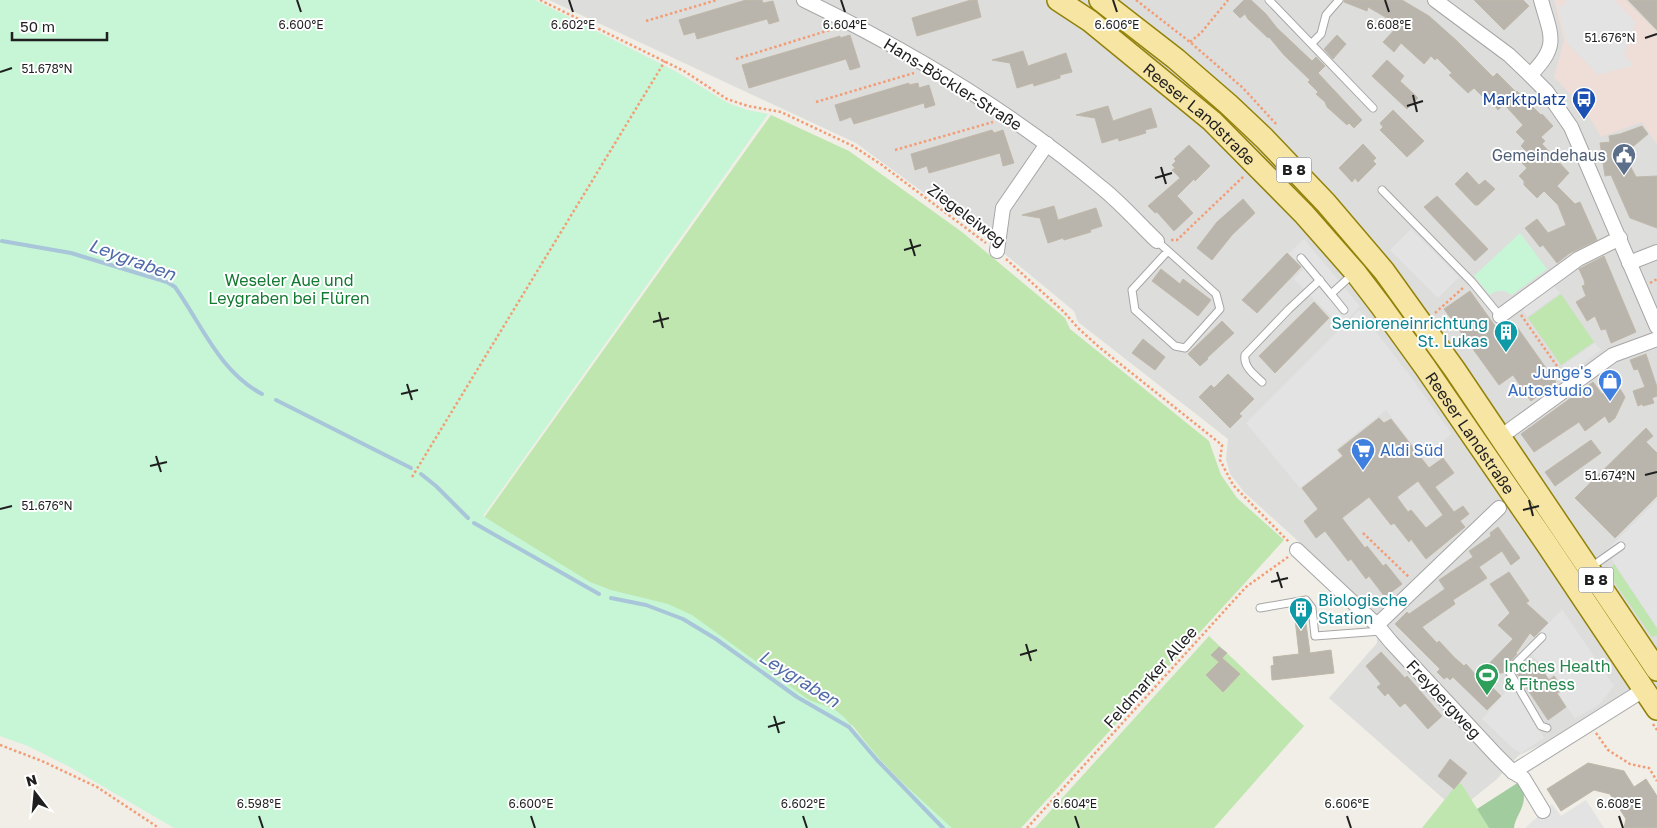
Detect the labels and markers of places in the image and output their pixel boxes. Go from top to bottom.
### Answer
bus stop icon: Marktplatz [1571,86,1597,120]
place label: Marktplatz [1482,89,1566,109]
public building icon: Gemeindehaus [1611,142,1637,176]
place label: Gemeindehaus [1492,145,1606,165]
place label: Senioreneinrichtung St. Lukas [1331,313,1488,351]
building icon: Senioreneinrichtung St. Lukas [1493,319,1519,353]
place label: Junge's Autostudio [1508,362,1592,400]
shop icon: Junge's Autostudio [1597,368,1623,402]
supermarket icon: Aldi Süd [1350,437,1376,471]
place label: Aldi Süd [1380,440,1443,460]
place label: Biologische Station [1318,590,1408,628]
building icon: Biologische Station [1288,596,1314,630]
place label: Inches Health & Fitness [1504,656,1611,694]
sports icon: Inches Health & Fitness [1474,662,1500,696]

